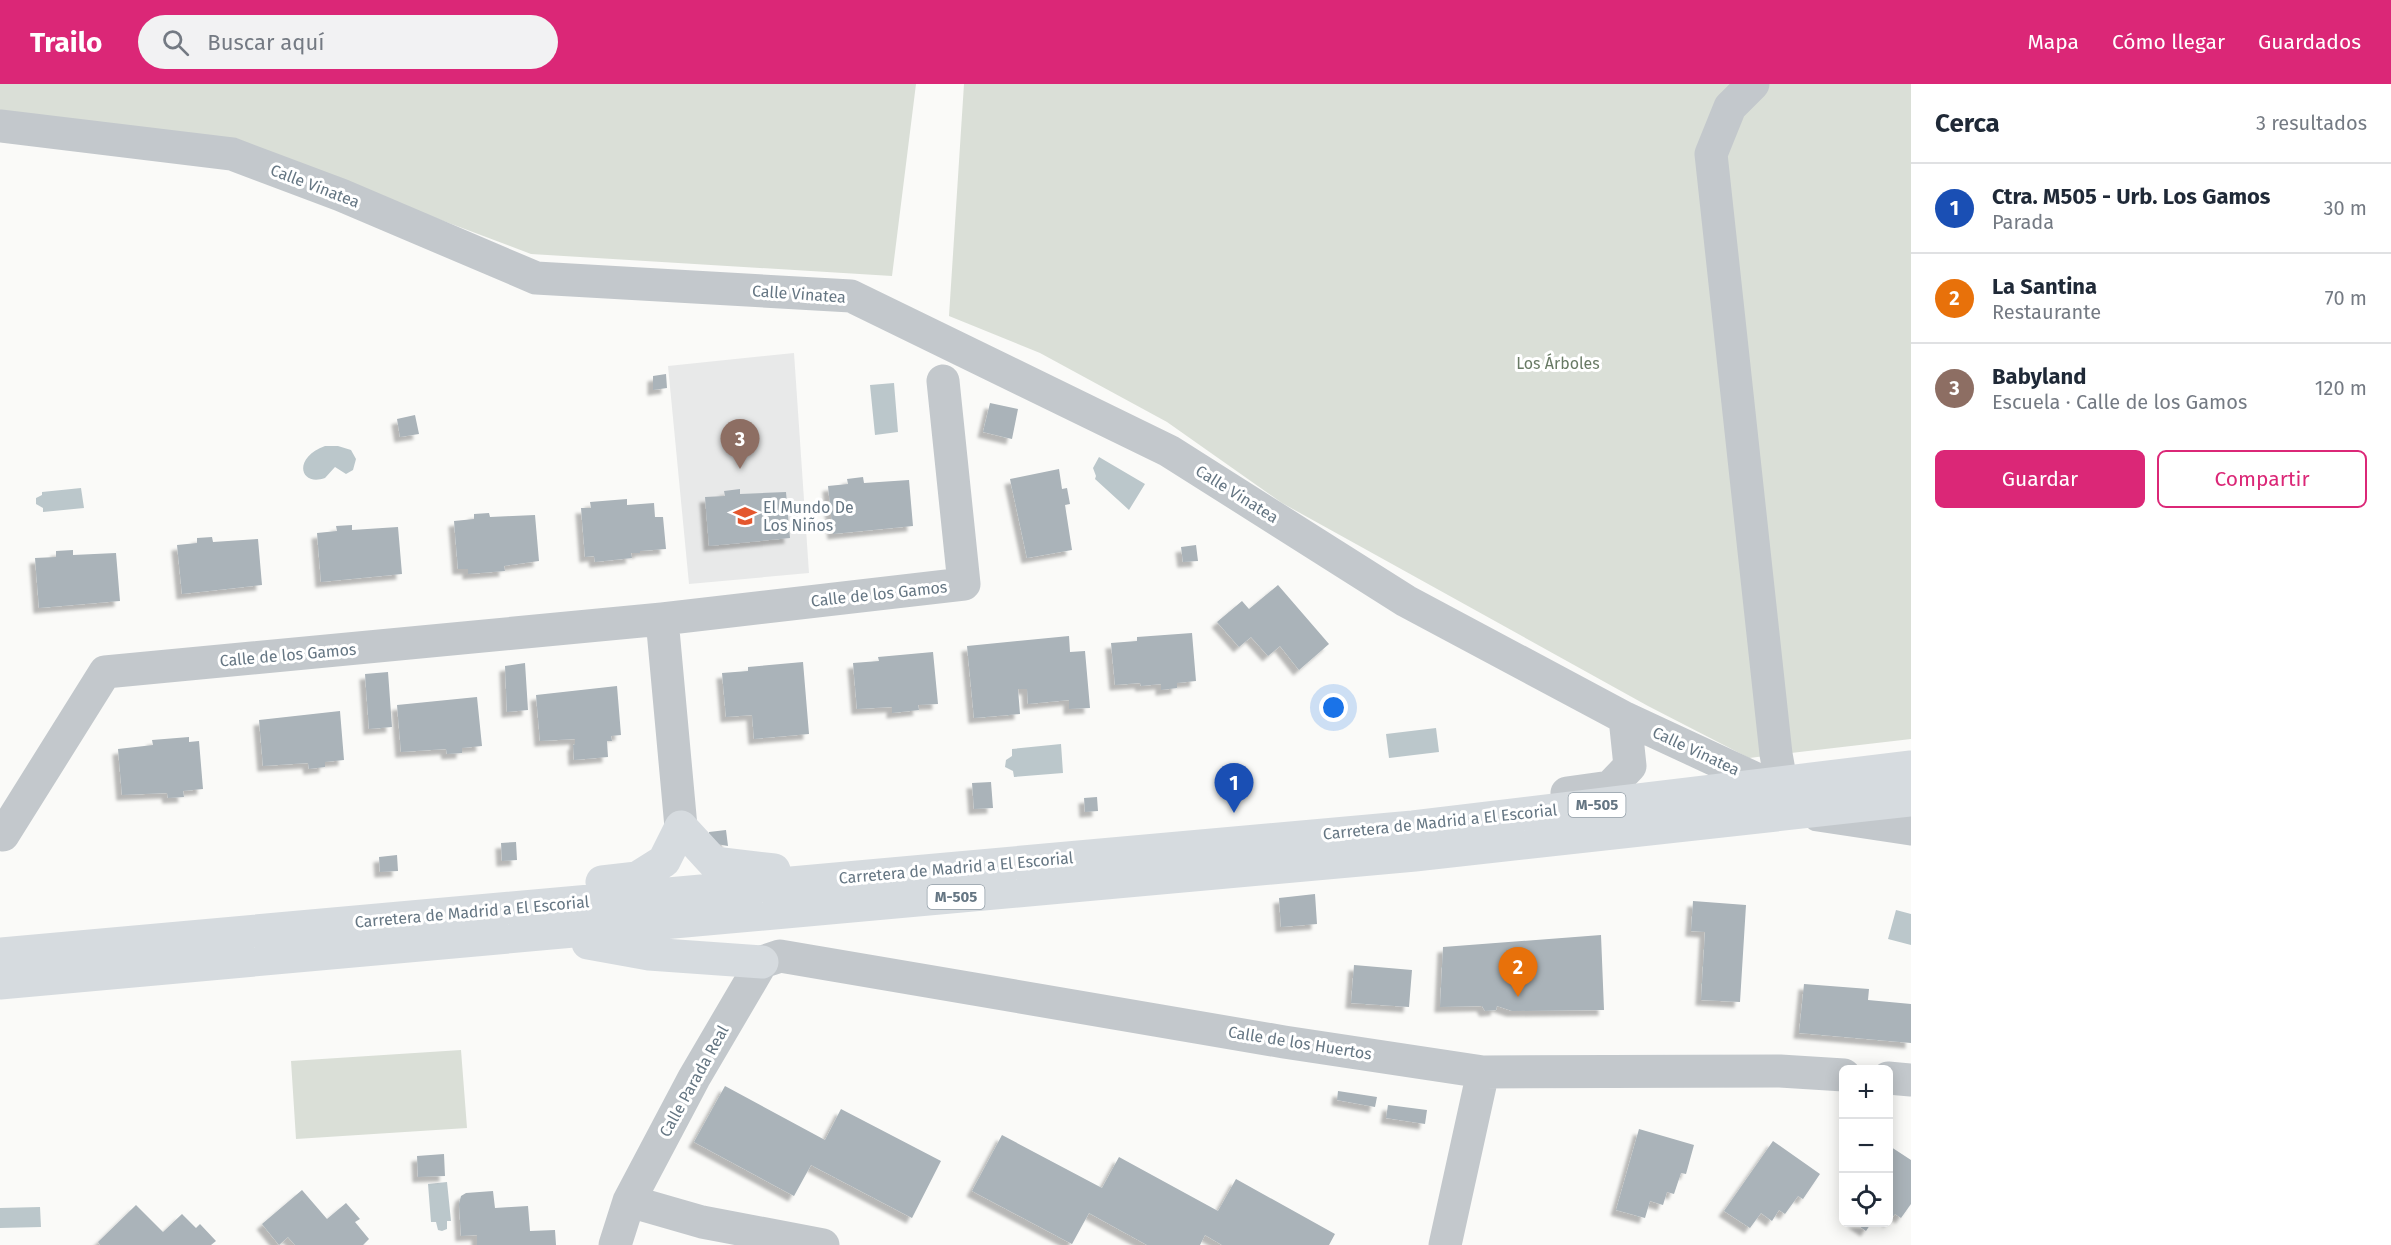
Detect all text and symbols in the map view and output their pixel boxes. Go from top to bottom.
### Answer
search box [138,15,558,69]
text: Trailo [30,26,102,59]
icon: search [159,26,192,59]
text: Buscar aquí [207,29,324,56]
text: Mapa [2027,29,2079,55]
text: Cómo llegar [2112,29,2225,55]
text: Guardados [2258,29,2361,55]
text: Cerca [1935,108,2000,139]
text: 3 resultados [2256,111,2367,135]
street label: Calle Vinatea [268,160,362,212]
text: Ctra. M505 - Urb. Los Gamos [1992,183,2271,210]
text: 1 [1950,196,1959,220]
text: 30 m [2323,196,2367,220]
text: Parada [1992,210,2054,234]
text: La Santina [1992,273,2097,300]
street label: Calle Vinatea [752,281,846,307]
text: 2 [1949,286,1960,310]
text: 70 m [2325,286,2367,310]
text: Restaurante [1992,300,2101,324]
park label: Los Árboles [1516,353,1600,373]
text: Babyland [1992,363,2086,390]
text: 3 [1949,376,1960,400]
text: 120 m [2315,376,2367,400]
text: Escuela · Calle de los Gamos [1992,390,2247,414]
pin: 3 [720,420,760,469]
button: Guardar [1935,450,2145,508]
button: Compartir [2157,450,2367,508]
street label: Calle Vinatea [1192,461,1282,527]
place label: El Mundo De Los Niños [763,498,854,535]
school or university icon: El Mundo De Los Niños [732,503,758,529]
street label: Calle de los Gamos [810,577,948,611]
street label: Calle de los Gamos [219,640,357,670]
your location [1319,693,1348,722]
street label: Calle Vinatea [1649,723,1743,779]
pin: 1 [1214,764,1254,813]
road number: M-505 [1568,793,1626,817]
street label: Carretera de Madrid a El Escorial [1322,800,1558,844]
street label: Carretera de Madrid a El Escorial [838,848,1074,888]
road number: M-505 [928,885,984,909]
street label: Carretera de Madrid a El Escorial [354,892,590,932]
pin: 2 [1498,948,1538,997]
street label: Calle Parada Real [655,1022,733,1140]
street label: Calle de los Huertos [1227,1022,1373,1064]
map controls [1839,1065,1893,1227]
button: + [1839,1065,1893,1119]
button: − [1839,1119,1893,1173]
button: locate [1839,1173,1893,1227]

